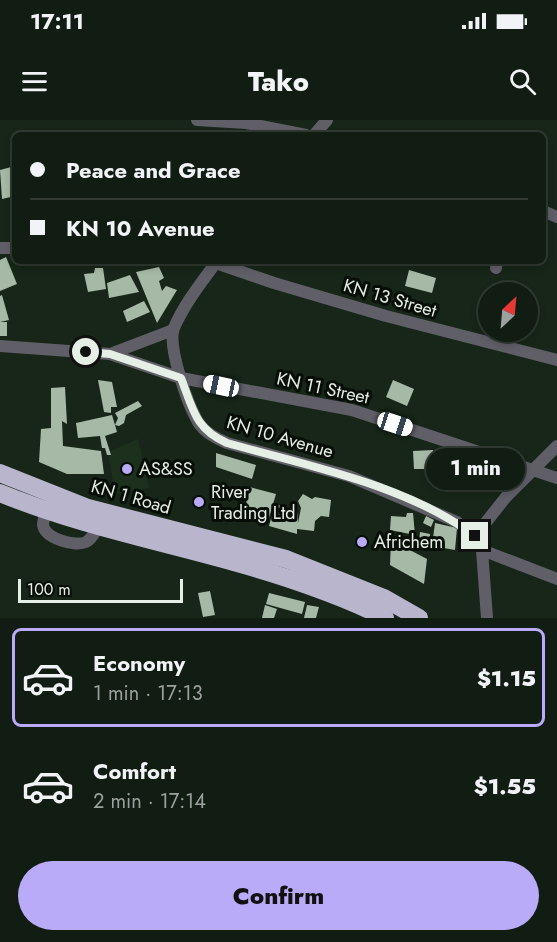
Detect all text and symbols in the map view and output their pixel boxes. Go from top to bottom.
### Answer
text: 17:11 [30,5,84,37]
text: Tako [248,62,309,101]
icon: menu [18,65,51,98]
icon: search [506,65,539,98]
text: Peace and Grace [66,154,241,186]
text: KN 10 Avenue [66,212,215,244]
street label: KN 13 Street [340,272,440,324]
north arrow [478,282,538,342]
map controls [478,282,538,342]
route start [72,338,99,365]
street label: KN 11 Street [274,366,372,411]
car [202,373,240,399]
street label: KN 10 Avenue [224,409,336,465]
car [375,410,415,438]
callout: 1 min [426,449,524,491]
text: 1 min [450,454,501,483]
place label: AS&SS [139,456,193,482]
marker: AS&SS [120,462,134,476]
street label: KN 1 Road [88,473,174,521]
place label: River Trading Ltd [211,479,296,526]
marker: River Trading Ltd [192,495,206,509]
route end [461,522,488,549]
place label: Africhem [374,529,443,555]
marker: Africhem [355,535,369,549]
scale bar [18,576,183,604]
text: 100 m [27,578,71,601]
text: Economy [93,647,185,679]
icon: car [21,651,75,705]
text: $1.15 [477,662,536,694]
text: 1 min · 17:13 [93,679,203,708]
text: Comfort [93,755,176,787]
icon: car [21,759,75,813]
text: $1.55 [474,770,536,802]
text: 2 min · 17:14 [93,787,206,816]
button: Confirm [18,861,539,930]

